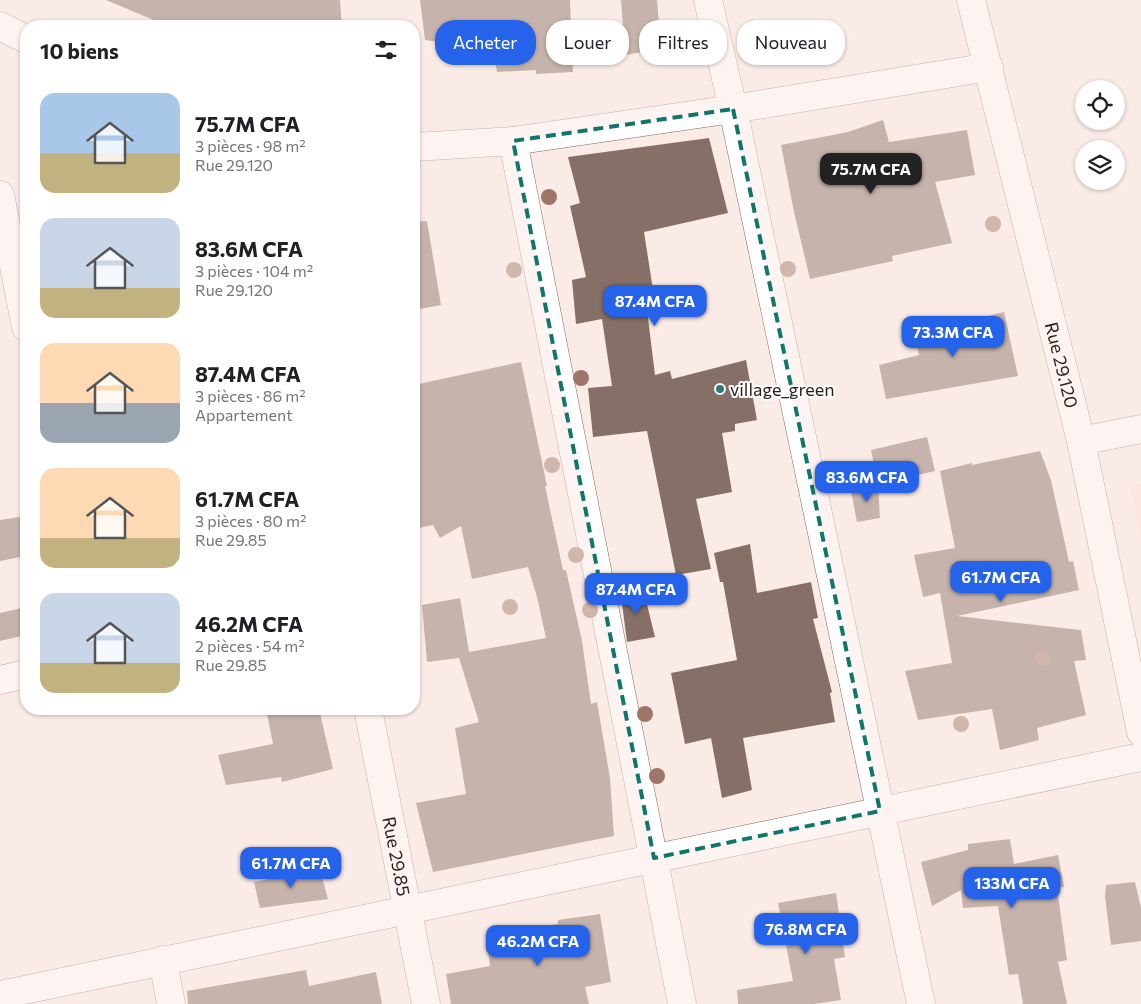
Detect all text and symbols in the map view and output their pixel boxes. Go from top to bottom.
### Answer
chip: Acheter [435,20,536,65]
chip: Louer [546,20,629,65]
chip: Filtres [639,20,727,65]
chip: Nouveau [737,20,845,65]
icon: filters [372,36,400,64]
text: 10 biens [40,38,119,63]
map controls [1075,80,1125,190]
button: locate [1075,80,1125,130]
text: 75.7M CFA [195,111,300,136]
icon: home [80,113,140,173]
text: 3 pièces · 98 m² [195,136,306,155]
button: layers [1075,140,1125,190]
pin: 75.7M CFA [814,152,928,195]
text: Rue 29.120 [195,155,273,174]
text: 75.7M CFA [831,159,911,178]
text: 83.6M CFA [195,236,303,261]
icon: home [80,238,140,298]
text: 3 pièces · 104 m² [195,261,313,280]
text: Rue 29.120 [195,280,273,299]
pin: 87.4M CFA [598,284,712,327]
text: 87.4M CFA [615,291,695,310]
pin: 73.3M CFA [896,316,1010,358]
street label: Rue 29.120 [1041,320,1083,410]
text: 73.3M CFA [913,322,993,341]
text: 87.4M CFA [195,361,301,386]
icon: home [80,363,140,423]
place label: village_green [730,378,835,400]
marker: village_green [714,383,726,395]
text: 3 pièces · 86 m² [195,386,306,405]
text: Appartement [195,405,293,424]
pin: 83.6M CFA [810,460,924,503]
text: 83.6M CFA [826,467,908,486]
text: 61.7M CFA [195,486,299,511]
icon: home [80,488,140,548]
text: 3 pièces · 80 m² [195,511,306,530]
text: Rue 29.85 [195,530,267,549]
pin: 61.7M CFA [944,560,1058,603]
text: 61.7M CFA [961,567,1041,586]
pin: 87.4M CFA [579,572,693,615]
text: 87.4M CFA [596,579,676,598]
text: 46.2M CFA [195,611,303,636]
icon: home [80,613,140,673]
text: 2 pièces · 54 m² [195,636,305,655]
text: Rue 29.85 [195,655,267,674]
street label: Rue 29.85 [378,814,416,898]
pin: 61.7M CFA [234,846,348,889]
text: 61.7M CFA [251,853,331,872]
pin: 133M CFA [960,866,1064,909]
text: 133M CFA [974,873,1050,892]
pin: 76.8M CFA [749,912,863,955]
text: 76.8M CFA [765,919,847,938]
pin: 46.2M CFA [481,924,595,967]
text: 46.2M CFA [497,931,579,950]

